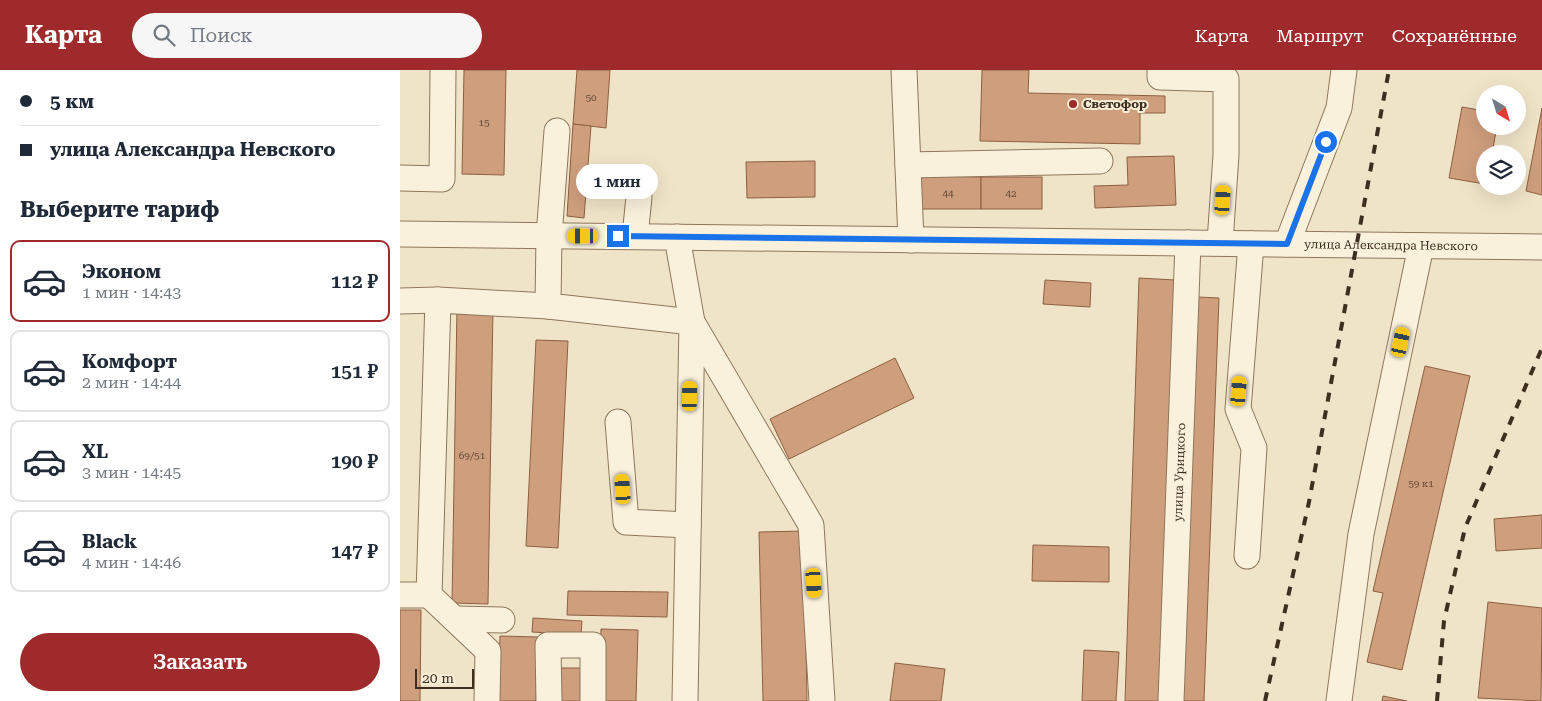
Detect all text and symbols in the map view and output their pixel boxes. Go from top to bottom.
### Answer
search box [132,13,482,58]
text: Карта [25,21,102,49]
icon: search [150,21,178,49]
text: Поиск [190,24,253,47]
text: Карта [1195,25,1249,46]
text: Маршрут [1277,25,1364,46]
text: Сохранённые [1392,25,1517,46]
north arrow [1476,85,1526,135]
map controls [1476,85,1526,195]
text: 5 км [50,90,94,113]
house number: 50 [585,92,597,103]
place label: Светофор [1083,97,1147,111]
marker: Светофор [1067,98,1079,110]
house number: 15 [478,117,490,128]
route start [1315,131,1337,153]
text: улица Александра Невского [50,138,336,161]
button: layers [1476,145,1526,195]
callout: 1 мин [577,164,659,198]
text: 1 мин [593,172,641,191]
car [1214,185,1231,215]
house number: 44 [942,188,954,199]
house number: 42 [1005,188,1017,199]
text: Выберите тариф [20,197,219,222]
route end [607,225,629,247]
car [568,229,598,244]
street label: улица Александра Невского [1304,237,1478,253]
icon: car [22,259,67,304]
text: Эконом [82,260,161,283]
text: 112 ₽ [331,270,378,293]
text: 1 мин · 14:43 [82,283,181,302]
car [1390,326,1411,358]
icon: car [22,349,67,394]
text: Комфорт [82,350,177,373]
text: 151 ₽ [331,360,378,383]
text: 2 мин · 14:44 [82,373,181,392]
car [1230,375,1247,407]
car [682,381,697,411]
street label: улица Урицкого [1171,422,1188,522]
icon: car [22,439,67,484]
text: XL [82,440,108,463]
text: 190 ₽ [331,450,378,473]
house number: 69/51 [459,450,486,461]
text: 3 мин · 14:45 [82,463,181,482]
car [614,474,631,504]
house number: 59 к1 [1408,478,1434,489]
icon: car [22,529,67,574]
text: Black [82,530,137,553]
text: 147 ₽ [331,540,378,563]
text: 4 мин · 14:46 [82,553,181,572]
car [805,568,822,598]
button: Заказать [20,633,380,691]
scale bar [415,666,474,689]
text: 20 m [422,670,454,686]

